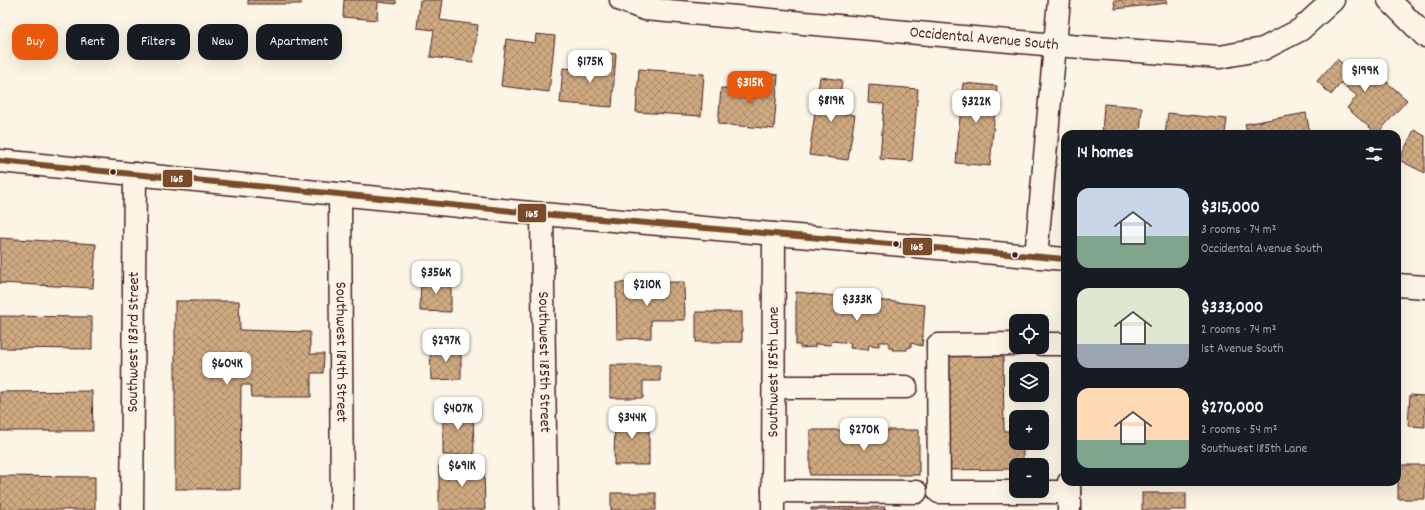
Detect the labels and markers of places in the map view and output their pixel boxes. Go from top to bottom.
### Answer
pin: $175K [562,50,618,84]
pin: $199K [1337,59,1393,93]
pin: $315K [722,71,778,105]
pin: $819K [803,89,859,123]
pin: $322K [948,90,1004,124]
unlabelled marker [108,167,118,177]
unlabelled marker [891,239,901,249]
unlabelled marker [1010,250,1020,260]
pin: $356K [408,261,464,295]
pin: $210K [619,273,675,307]
pin: $333K [829,288,885,322]
pin: $297K [418,329,474,363]
pin: $604K [199,352,255,386]
pin: $407K [430,397,486,431]
pin: $344K [604,406,660,440]
pin: $270K [836,418,892,452]
pin: $691K [434,454,490,488]

